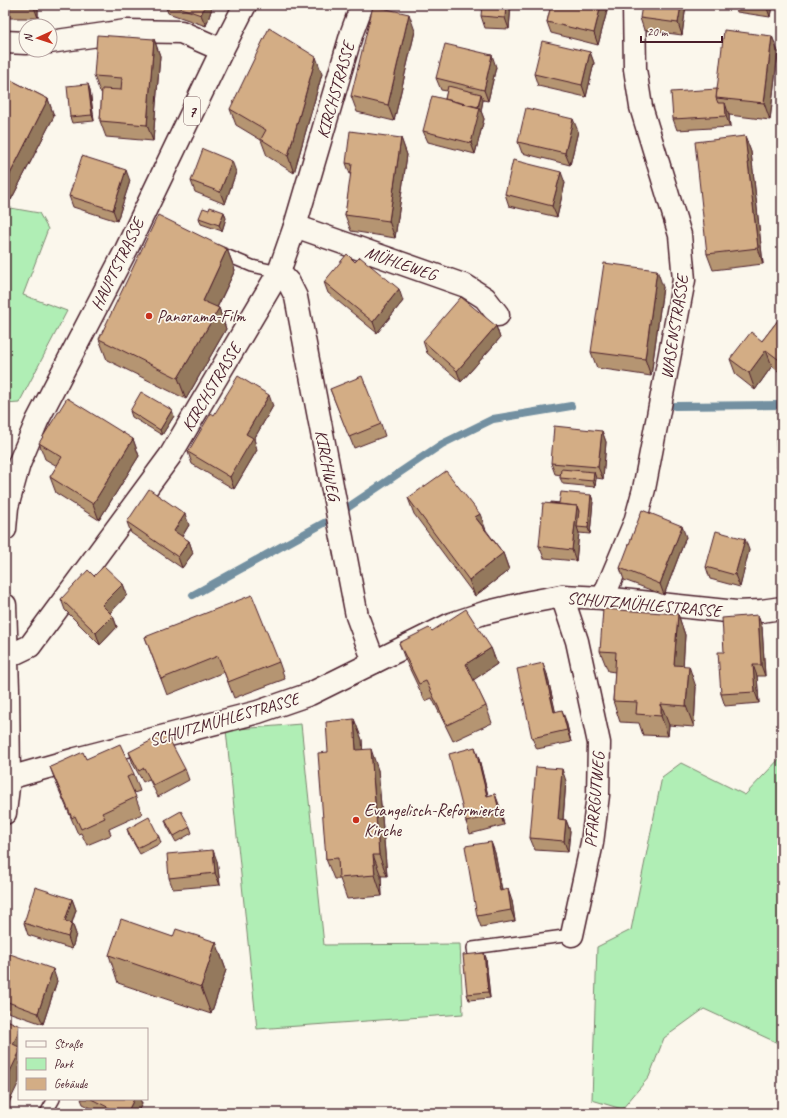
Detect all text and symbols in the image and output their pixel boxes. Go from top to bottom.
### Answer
north arrow [18,18,58,58]
scale bar [641,18,722,44]
text: 20 m [647,24,669,40]
text: N [21,33,35,42]
street label: KIRCHSTRASSE [312,37,360,141]
road number: 7 [184,97,200,125]
street label: HAUPTSTRASSE [86,213,150,314]
street label: MÜHLEWEG [362,242,441,286]
street label: WASENSTRASSE [656,272,693,380]
place label: Panorama-Film [157,306,247,327]
marker: Panorama-Film [144,311,154,321]
street label: KIRCHSTRASSE [177,337,247,435]
street label: KIRCHWEG [310,428,345,505]
street label: SCHUTZMÜHLESTRASSE [566,587,725,622]
street label: SCHUTZMÜHLESTRASSE [147,687,304,751]
street label: PFARRGUTWEG [580,750,609,849]
place label: Evangelisch-Reformierte Kirche [364,800,505,841]
marker: Evangelisch-Reformierte Kirche [351,815,361,825]
legend [18,1028,148,1100]
text: Straße [54,1036,83,1052]
text: Park [54,1056,75,1072]
text: Gebäude [54,1076,88,1092]

